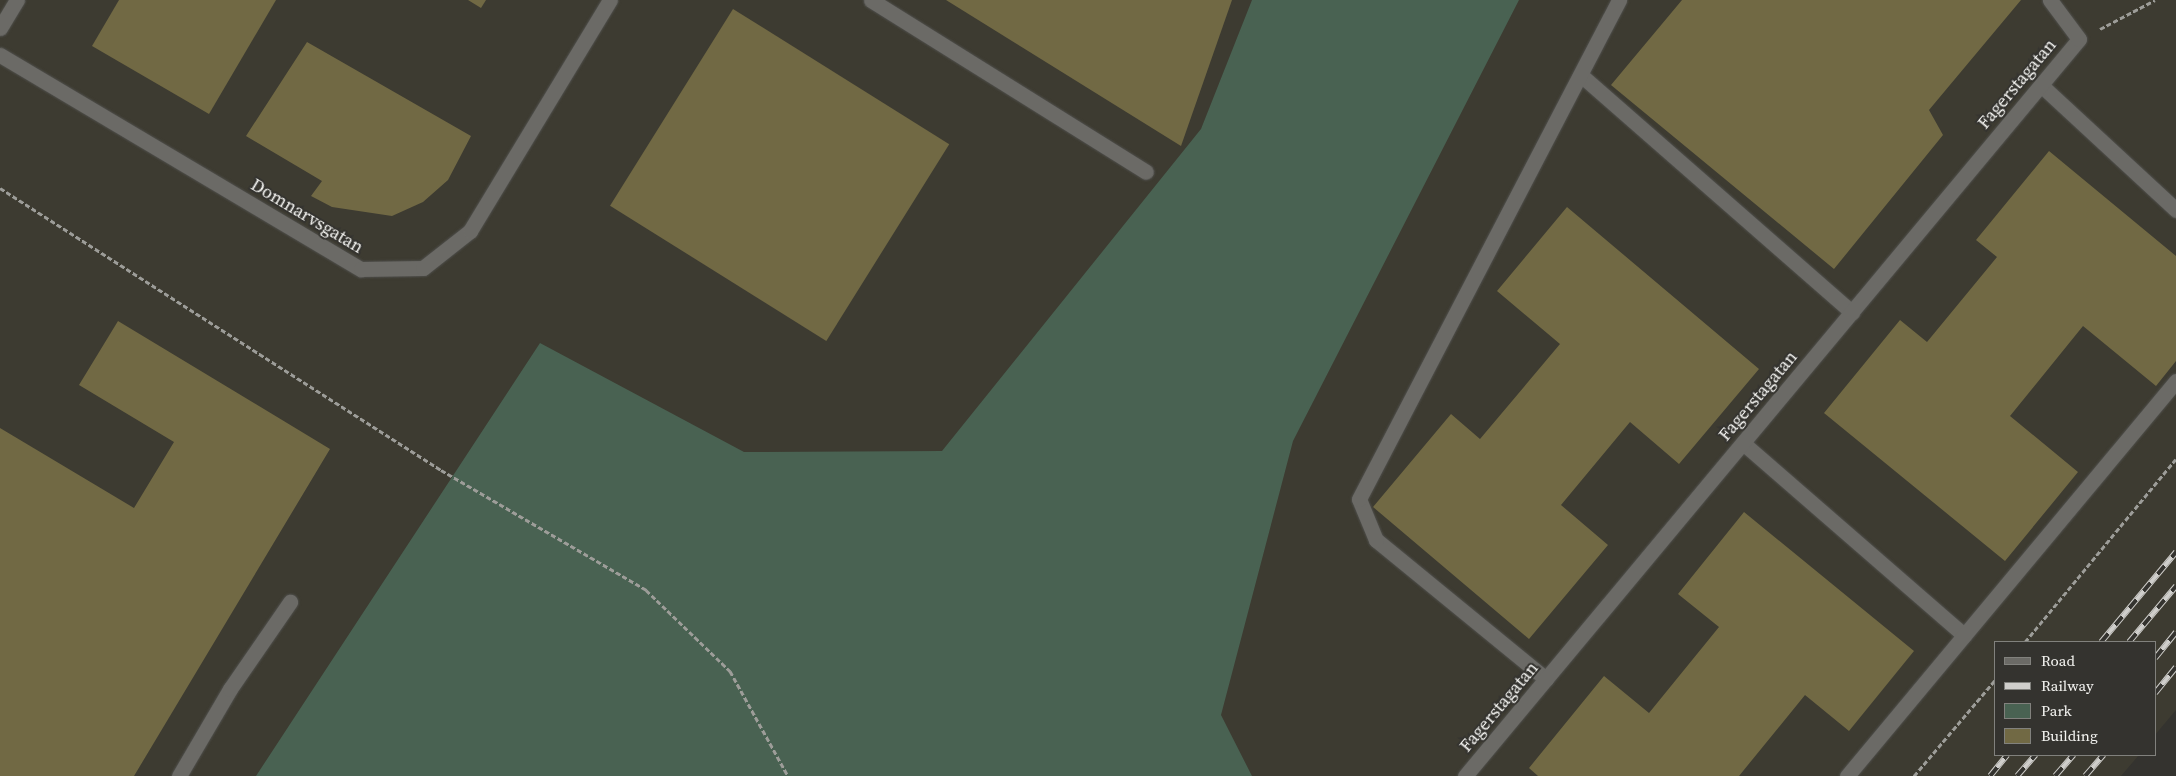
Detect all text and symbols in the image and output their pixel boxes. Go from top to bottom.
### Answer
street label: Fagerstagatan [1973,35,2061,133]
street label: Domnarvsgatan [247,174,367,258]
street label: Fagerstagatan [1714,347,1802,445]
legend [1994,641,2156,756]
text: Road [2041,650,2075,671]
street label: Fagerstagatan [1455,658,1543,756]
text: Railway [2041,675,2094,696]
text: Park [2041,700,2072,721]
text: Building [2041,725,2098,746]

